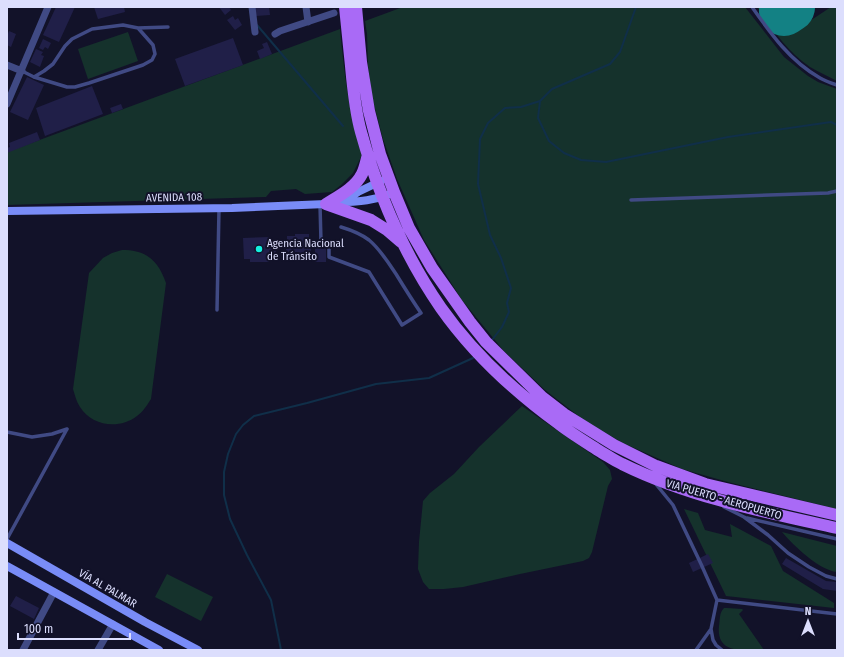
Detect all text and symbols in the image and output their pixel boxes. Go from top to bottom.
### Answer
street label: AVENIDA 108 [146,191,203,204]
place label: Agencia Nacional de Tránsito [267,237,344,263]
marker: Agencia Nacional de Tránsito [254,244,264,254]
street label: VIA PUERTO - AEROPUERTO [665,477,783,522]
street label: VÍA AL PALMAR [76,566,140,610]
north arrow [788,601,828,641]
text: N [805,605,811,618]
scale bar [18,615,130,641]
text: 100 m [24,622,53,636]

